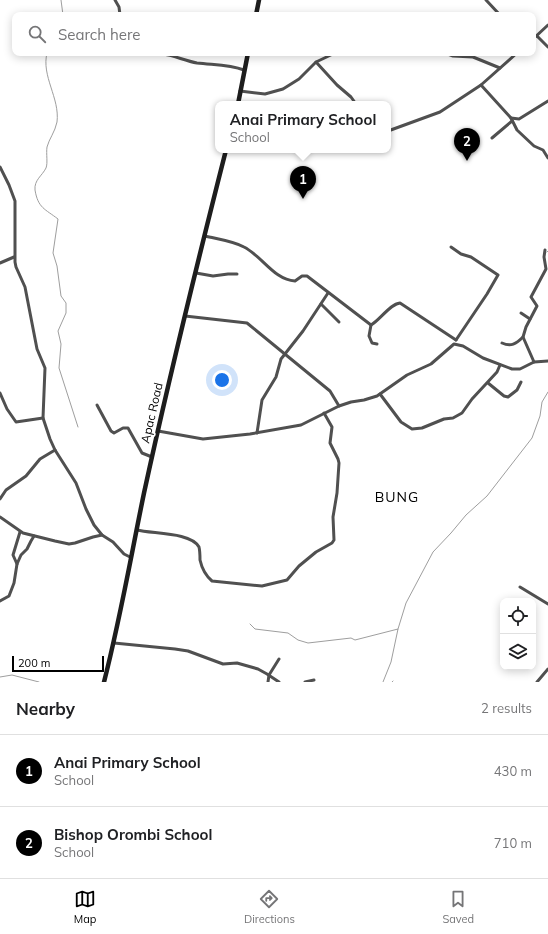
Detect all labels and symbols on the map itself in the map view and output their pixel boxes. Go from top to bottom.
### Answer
pin: 2 [454,128,480,161]
pin: 1 [290,166,316,199]
your location [212,370,232,390]
street label: Apac Road [137,381,166,445]
district label: BUNG [375,488,419,506]
scale bar [12,654,104,673]

